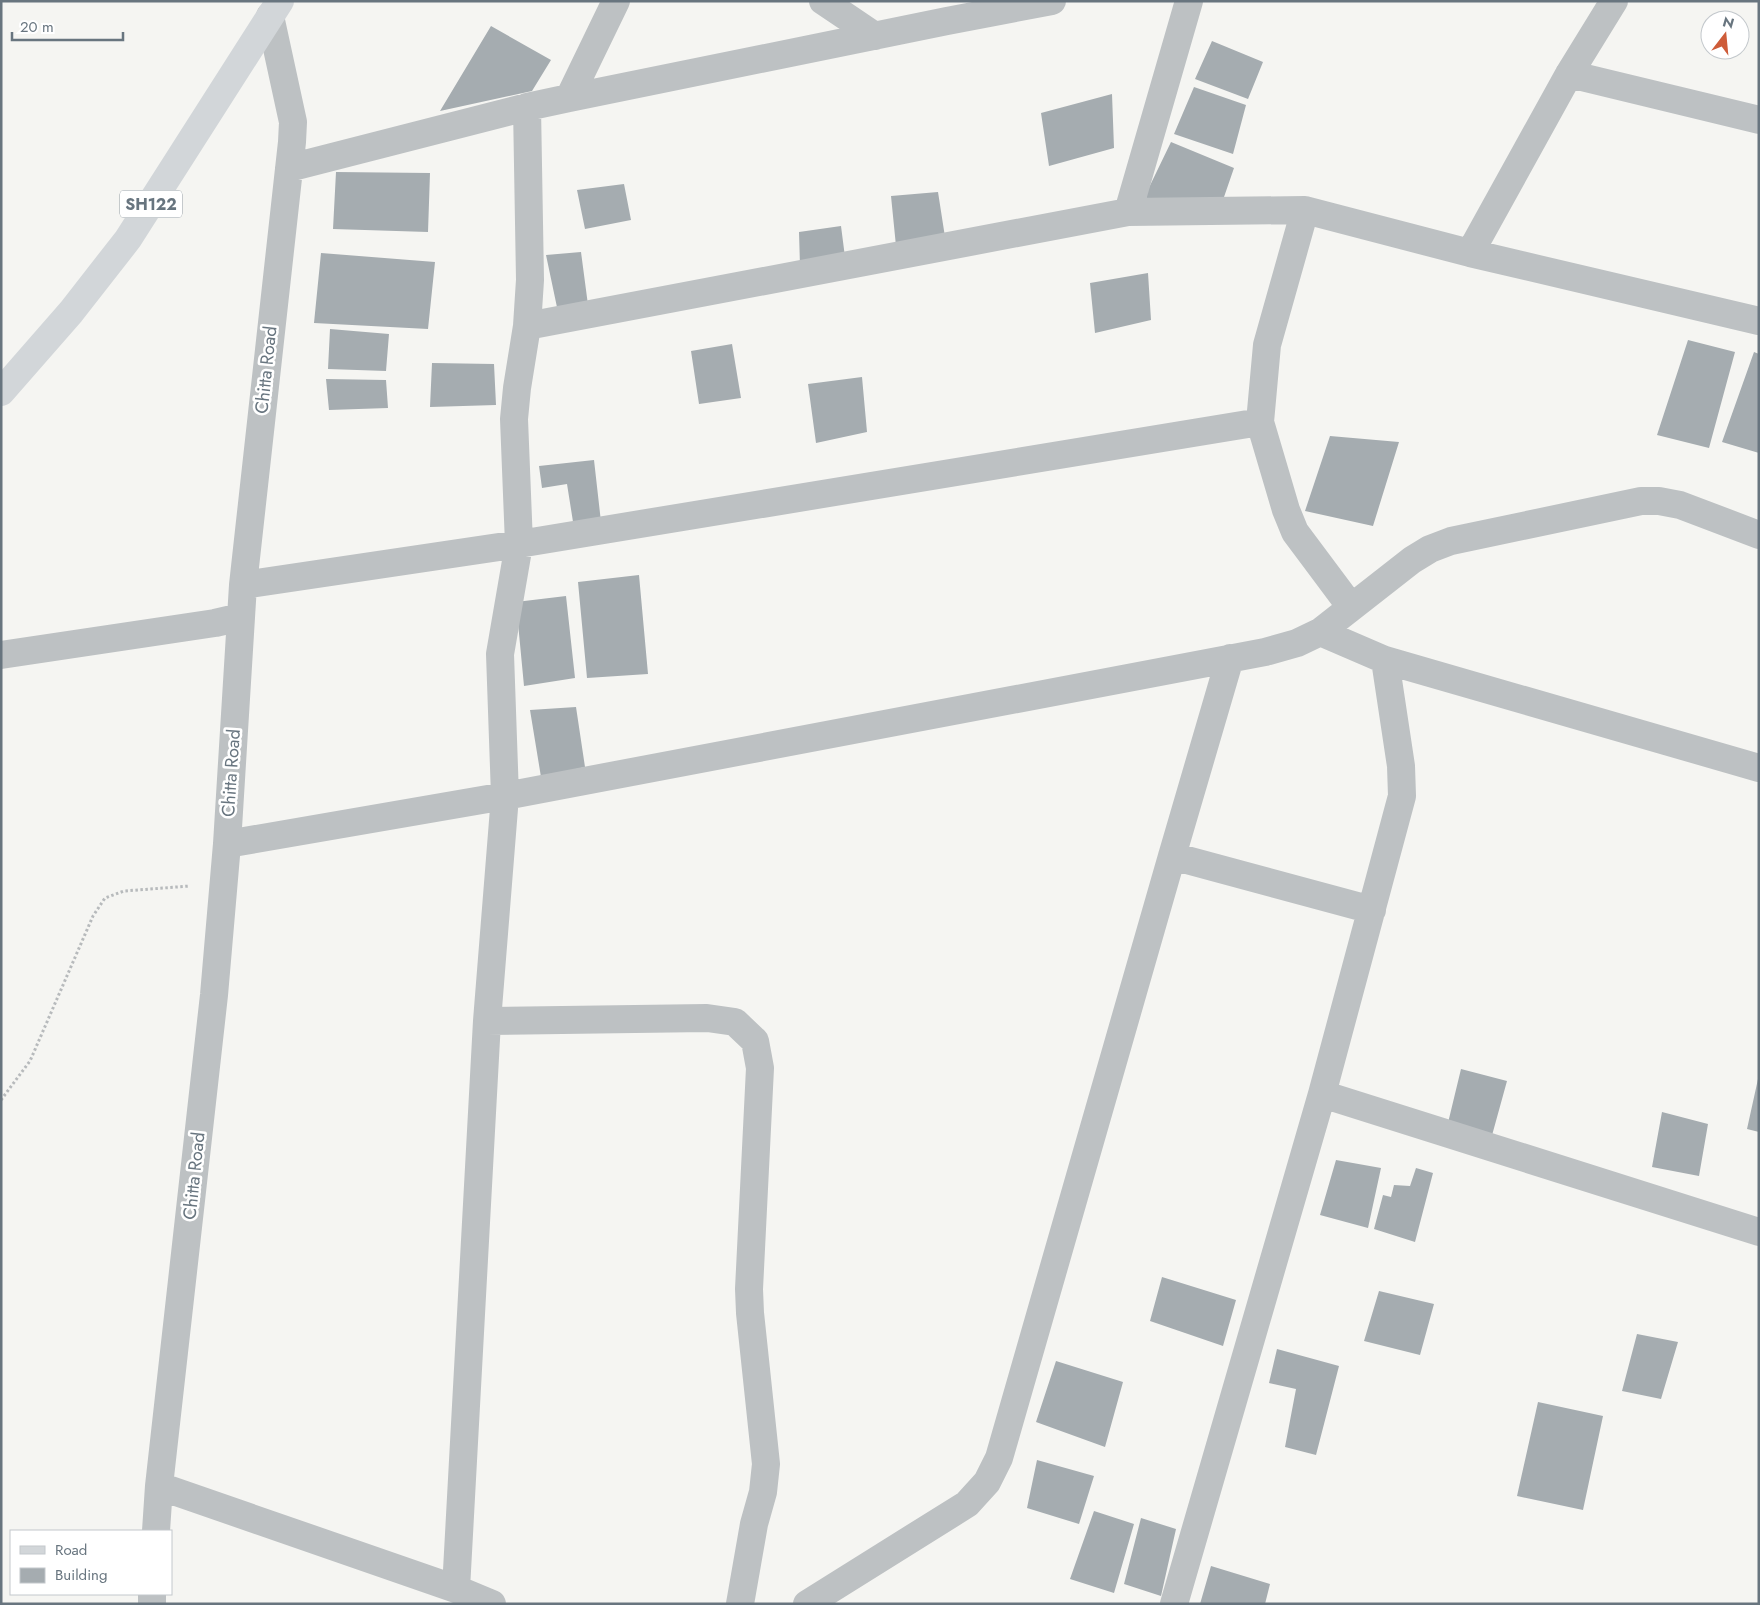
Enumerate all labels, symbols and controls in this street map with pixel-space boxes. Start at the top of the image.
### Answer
scale bar [12,10,124,42]
north arrow [1700,10,1750,60]
text: N [1720,11,1737,34]
text: 20 m [20,16,54,38]
road number: SH122 [120,190,182,218]
street label: Chitta Road [248,325,284,415]
street label: Chitta Road [215,728,247,818]
street label: Chitta Road [176,1131,212,1221]
legend [10,1530,172,1595]
text: Road [55,1539,87,1561]
text: Building [55,1564,107,1586]

